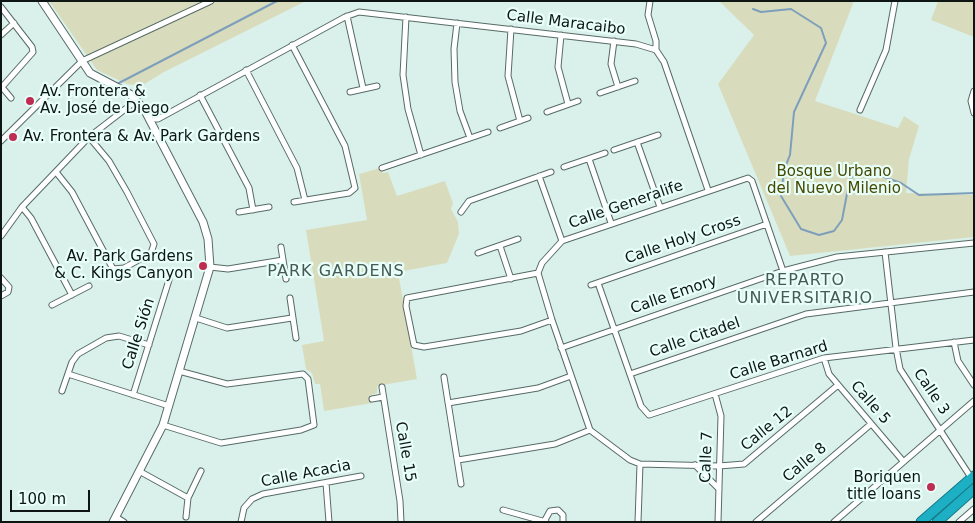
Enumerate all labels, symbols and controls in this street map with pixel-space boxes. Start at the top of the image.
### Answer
street label: Calle Maracaibo [505,7,627,39]
place label: Av. Frontera & Av. José de Diego [40,83,169,118]
marker: Av. Frontera & Av. José de Diego [24,95,36,107]
place label: Av. Frontera & Av. Park Gardens [23,128,260,146]
marker: Av. Frontera & Av. Park Gardens [7,131,19,143]
park label: Bosque Urbano del Nuevo Milenio [767,163,901,198]
street label: Calle Generalife [566,177,686,233]
street label: Calle Holy Cross [623,212,743,268]
place label: Av. Park Gardens & C. Kings Canyon [54,248,193,283]
marker: Av. Park Gardens & C. Kings Canyon [197,260,209,272]
district label: PARK GARDENS [266,262,406,282]
district label: REPARTO UNIVERSITARIO [735,271,875,309]
street label: Calle Emory [628,272,720,318]
street label: Calle Sión [119,296,159,372]
street label: Calle Citadel [647,314,743,362]
street label: Calle Barnard [728,338,830,384]
street label: Calle 3 [909,366,953,418]
street label: Calle 5 [846,378,894,428]
street label: Calle 12 [738,403,796,455]
street label: Calle 15 [391,420,419,484]
street label: Calle 7 [697,431,717,483]
street label: Calle 8 [779,440,831,486]
street label: Calle Acacia [260,456,352,492]
place label: Boriquen title loans [847,469,921,504]
scale bar [12,480,92,512]
marker: Boriquen title loans [925,481,937,493]
text: 100 m [18,490,66,508]

